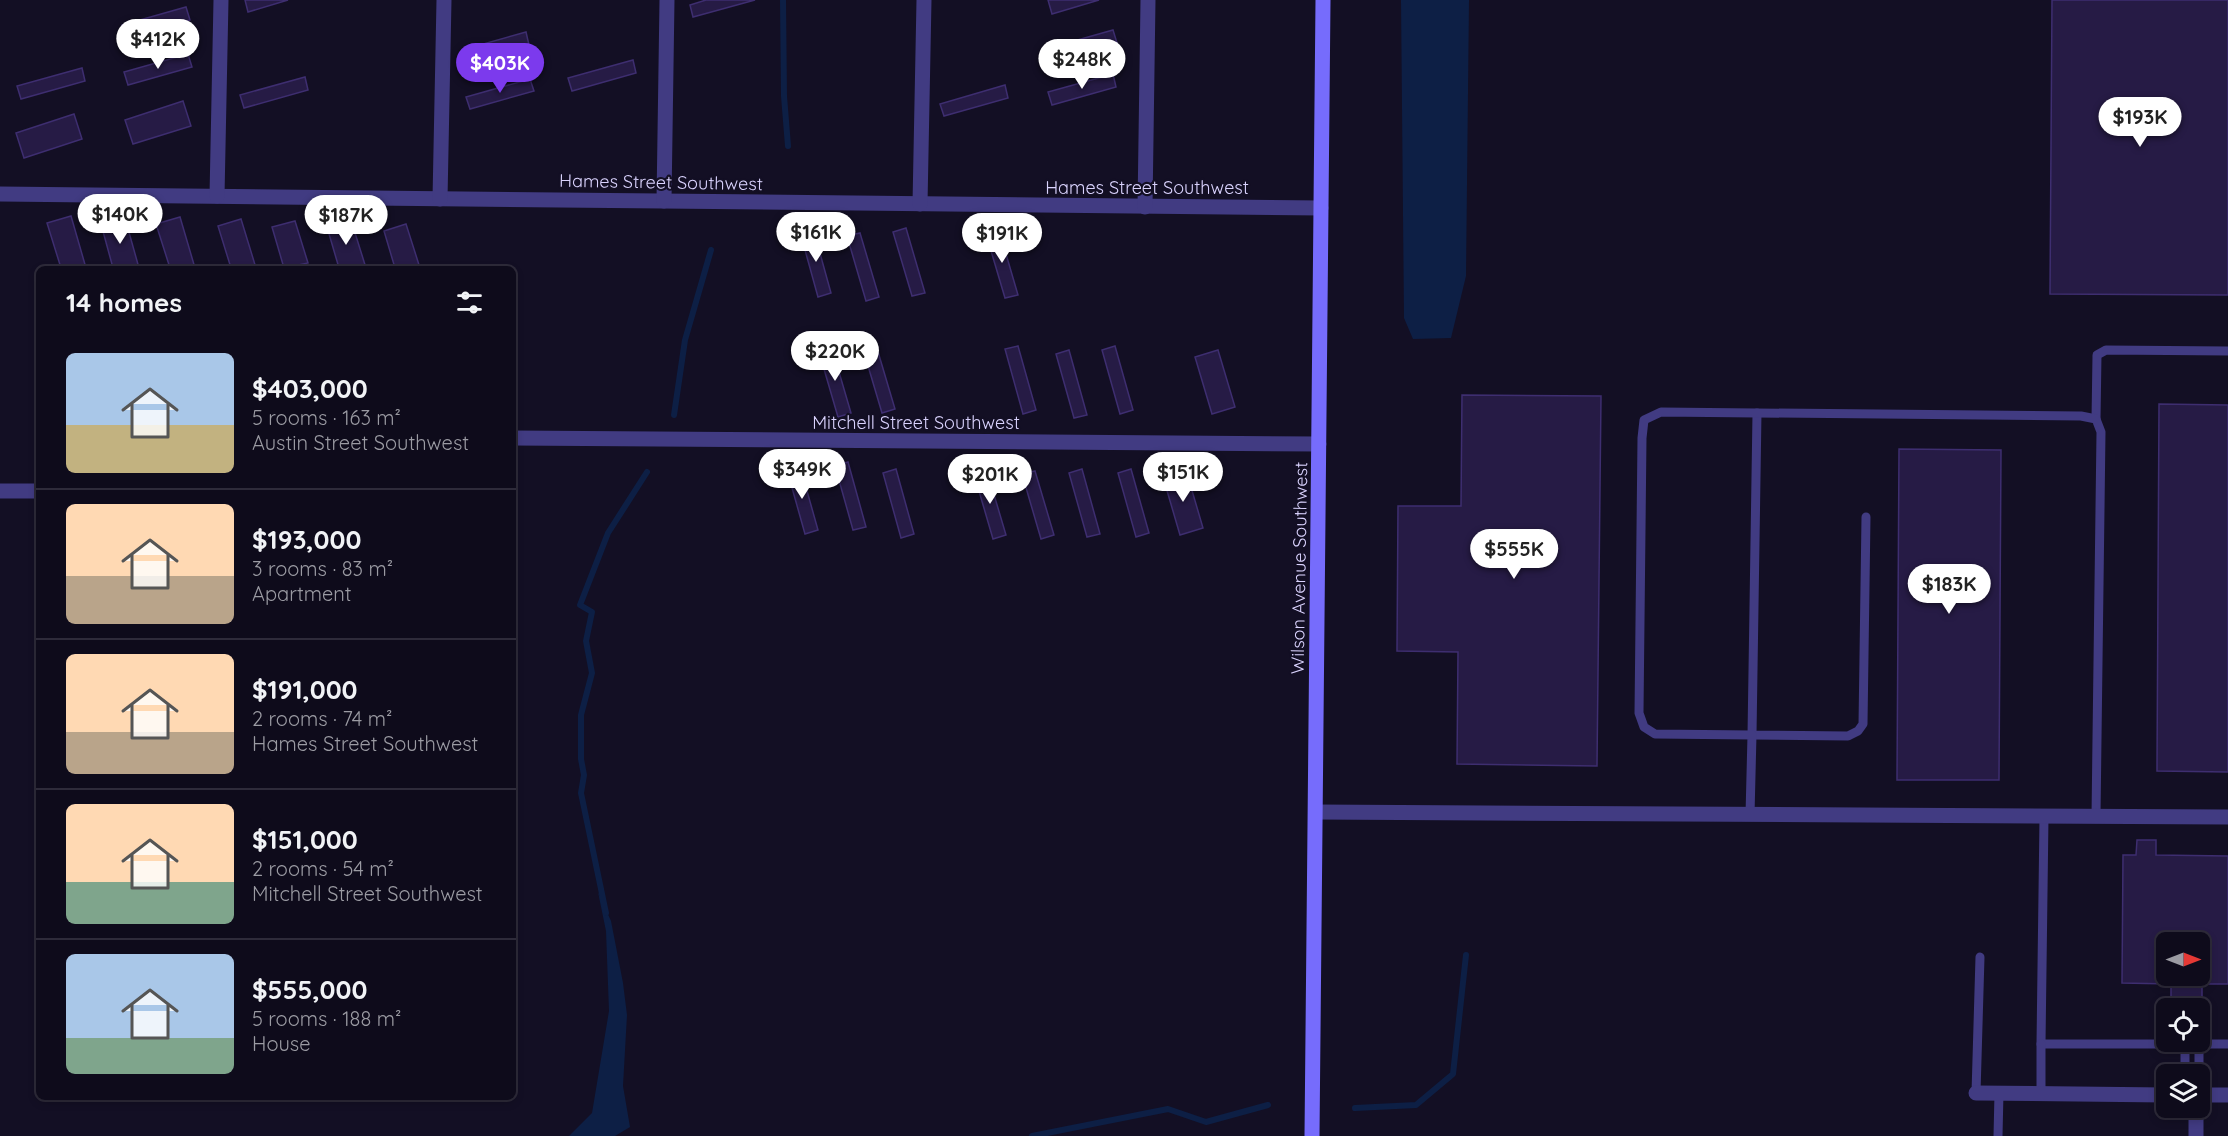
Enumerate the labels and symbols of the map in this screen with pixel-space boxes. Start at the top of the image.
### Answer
pin: $412K [116,19,200,70]
pin: $248K [1040,39,1124,90]
pin: $403K [458,43,542,94]
pin: $193K [2098,97,2182,148]
street label: Hames Street Southwest [559,169,763,195]
street label: Hames Street Southwest [1045,176,1249,199]
pin: $140K [78,194,162,245]
pin: $187K [304,195,388,246]
pin: $161K [774,212,858,263]
pin: $191K [960,213,1044,264]
pin: $220K [793,331,877,382]
street label: Mitchell Street Southwest [812,411,1020,434]
pin: $349K [760,449,844,500]
pin: $151K [1141,452,1225,503]
pin: $201K [948,454,1032,505]
street label: Wilson Avenue Southwest [1286,462,1312,674]
pin: $555K [1472,529,1556,580]
pin: $183K [1907,564,1991,615]
north arrow [2156,932,2210,986]

